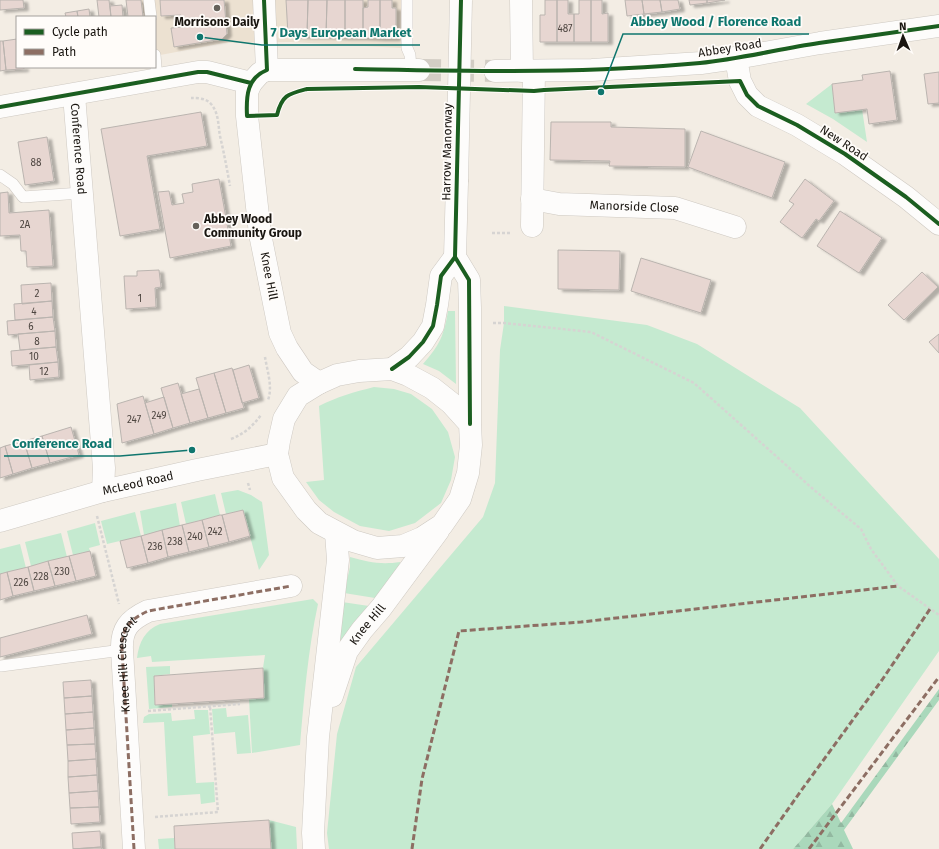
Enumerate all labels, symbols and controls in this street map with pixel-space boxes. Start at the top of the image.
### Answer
marker: Morrisons Daily [212,3,222,13]
callout: Abbey Wood / Florence Road [623,9,809,34]
text: Abbey Wood / Florence Road [630,14,801,29]
place label: Morrisons Daily [174,15,260,29]
legend [16,16,156,68]
north arrow [883,16,923,56]
callout: 7 Days European Market [262,20,420,45]
text: N [899,20,907,33]
house number: 487 [557,23,573,35]
text: Cycle path [52,25,108,39]
text: 7 Days European Market [270,25,413,40]
street label: Abbey Road [697,36,763,60]
text: Path [52,45,76,59]
street label: Conference Road [68,103,89,195]
street label: Harrow Manorway [439,103,455,201]
street label: New Road [817,122,871,164]
house number: 88 [30,157,42,169]
street label: Manorside Close [590,198,681,216]
place label: Abbey Wood Community Group [203,212,302,240]
house number: 2A [20,219,31,231]
marker: Abbey Wood Community Group [191,221,201,231]
street label: Knee Hill [257,251,281,302]
house number: 2 [35,288,40,300]
house number: 1 [138,293,142,305]
house number: 4 [31,306,37,318]
house number: 6 [28,321,34,333]
house number: 8 [34,336,40,348]
house number: 10 [29,351,39,363]
house number: 12 [39,366,49,378]
house number: 249 [151,410,167,422]
house number: 247 [127,414,142,426]
callout: Conference Road [4,431,120,456]
text: Conference Road [12,436,112,451]
street label: McLeod Road [101,468,175,498]
house number: 242 [208,526,222,538]
house number: 240 [187,531,203,543]
house number: 238 [167,536,183,548]
house number: 236 [147,541,163,553]
house number: 230 [54,566,70,578]
house number: 228 [33,571,49,583]
house number: 226 [13,577,29,589]
street label: Knee Hill [347,601,389,648]
street label: Knee Hill Crescent [115,613,140,713]

